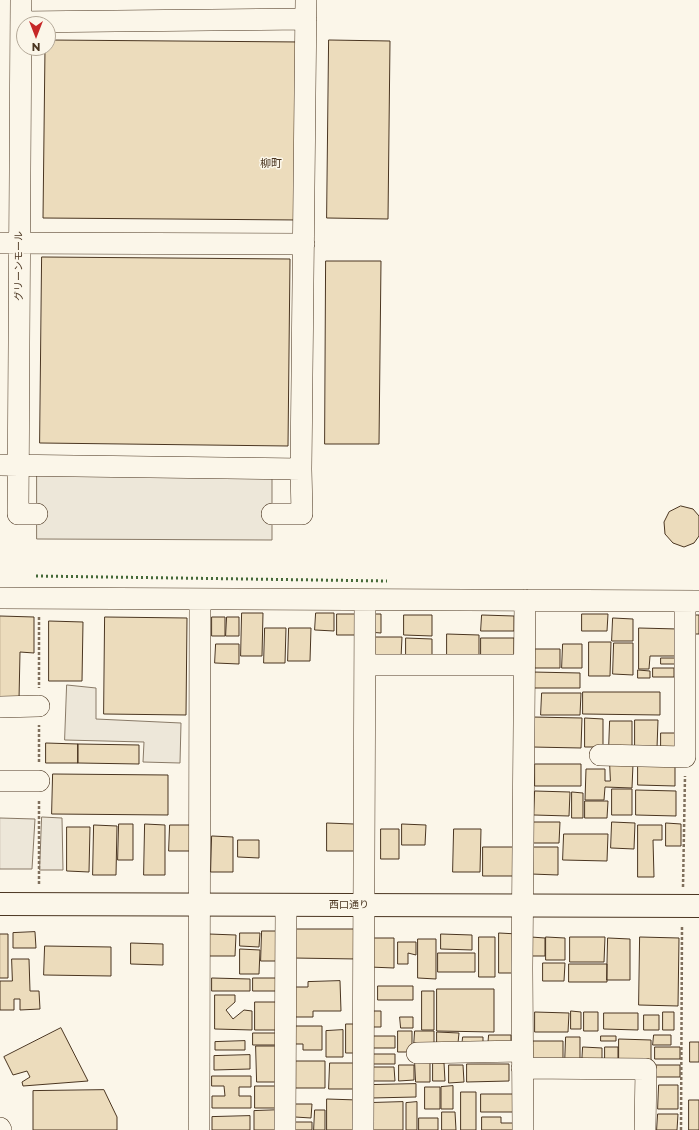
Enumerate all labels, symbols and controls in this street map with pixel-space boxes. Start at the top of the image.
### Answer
north arrow [16,16,56,56]
text: N [32,40,40,54]
district label: 柳町 [260,157,282,171]
street label: グリーンモール [13,231,25,301]
street label: 西口通り [329,899,369,911]

